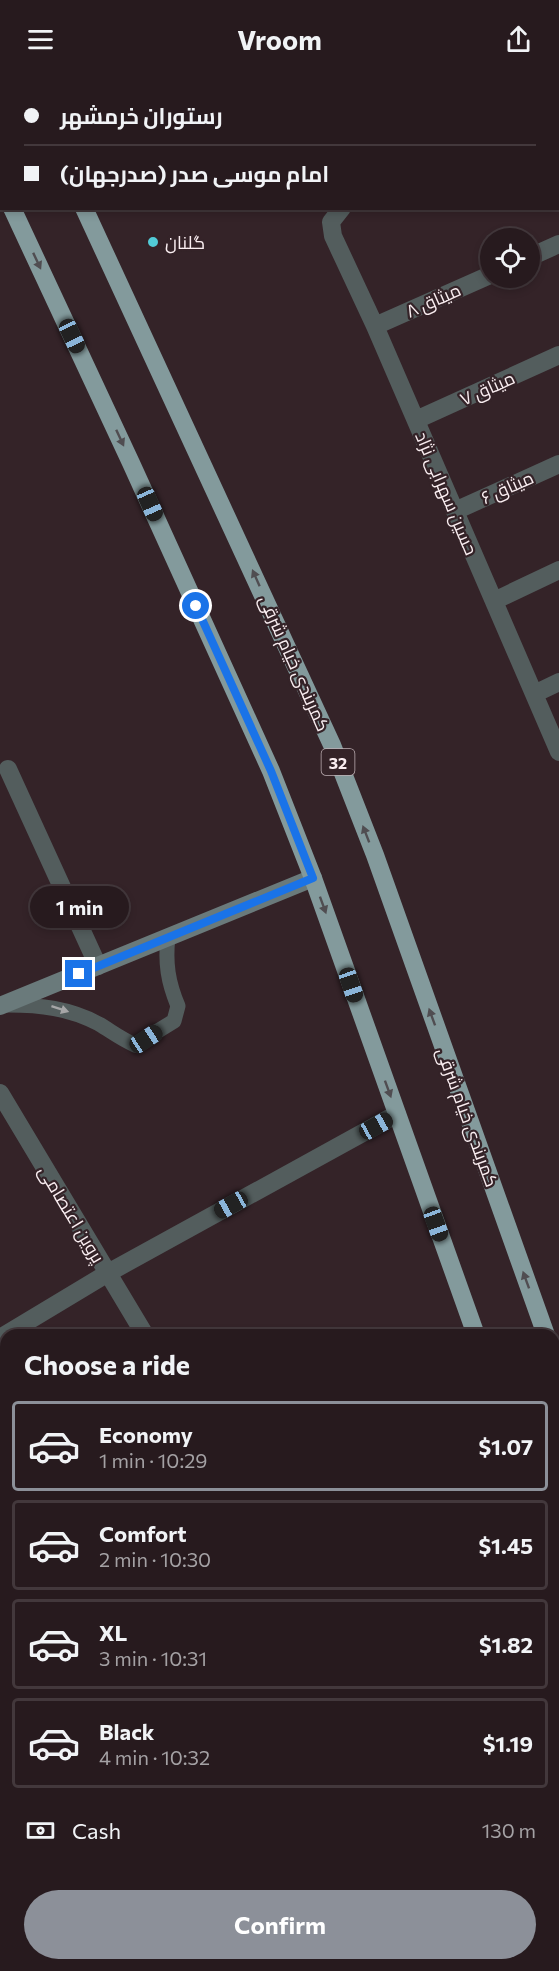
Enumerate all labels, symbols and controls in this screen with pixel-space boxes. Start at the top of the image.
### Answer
icon: menu [24,23,57,56]
text: Vroom [237,23,322,56]
icon: share [502,23,535,56]
text: رستوران خرمشهر [60,102,223,129]
text: (صدرجهان) امام موسی صدر [60,160,329,187]
map controls [480,228,540,288]
button: locate [480,228,540,288]
place label: گلنان [165,231,205,254]
marker: گلنان [146,235,160,249]
one-way arrow [32,253,41,270]
street label: میثاق ۸ [402,278,465,324]
car [56,316,88,356]
street label: میثاق ۷ [456,366,519,412]
street label: حسین سهرابی نژاد [410,428,483,558]
one-way arrow [115,429,124,446]
street label: میثاق ۶ [477,466,537,510]
car [134,484,166,524]
one-way arrow [251,569,260,586]
route start [182,592,209,619]
street label: کمربندی خیام شرقی [253,592,335,735]
road number: 32 [322,749,354,775]
one-way arrow [361,824,371,842]
callout: 1 min [29,887,128,929]
text: 1 min [56,895,103,919]
one-way arrow [318,896,328,914]
route end [65,960,92,987]
car [337,965,365,1005]
one-way arrow [51,1005,69,1014]
one-way arrow [427,1008,437,1026]
car [126,1022,166,1056]
street label: کمربندی خیام شرقی [431,1044,503,1190]
one-way arrow [384,1080,394,1098]
car [356,1109,396,1143]
street label: پروین اعتصامی [33,1161,110,1268]
car [211,1188,251,1222]
car [421,1204,451,1244]
one-way arrow [521,1271,530,1289]
text: Choose a ride [24,1348,190,1381]
icon: car [27,1419,81,1473]
text: Economy [99,1421,193,1448]
text: $1.07 [478,1433,533,1460]
text: 1 min · 10:29 [99,1448,207,1472]
icon: car [27,1518,81,1572]
text: Comfort [99,1520,187,1547]
text: $1.45 [478,1532,533,1559]
text: 2 min · 10:30 [99,1547,211,1571]
icon: car [27,1617,81,1671]
text: XL [99,1619,127,1646]
text: $1.82 [479,1631,533,1658]
text: 3 min · 10:31 [99,1646,207,1670]
icon: car [27,1716,81,1770]
text: Black [99,1718,154,1745]
text: $1.19 [483,1730,533,1757]
text: 4 min · 10:32 [99,1745,210,1769]
icon: cash [24,1814,57,1847]
text: Cash [72,1817,121,1844]
text: 130 m [482,1818,536,1842]
button: Confirm [24,1890,536,1959]

